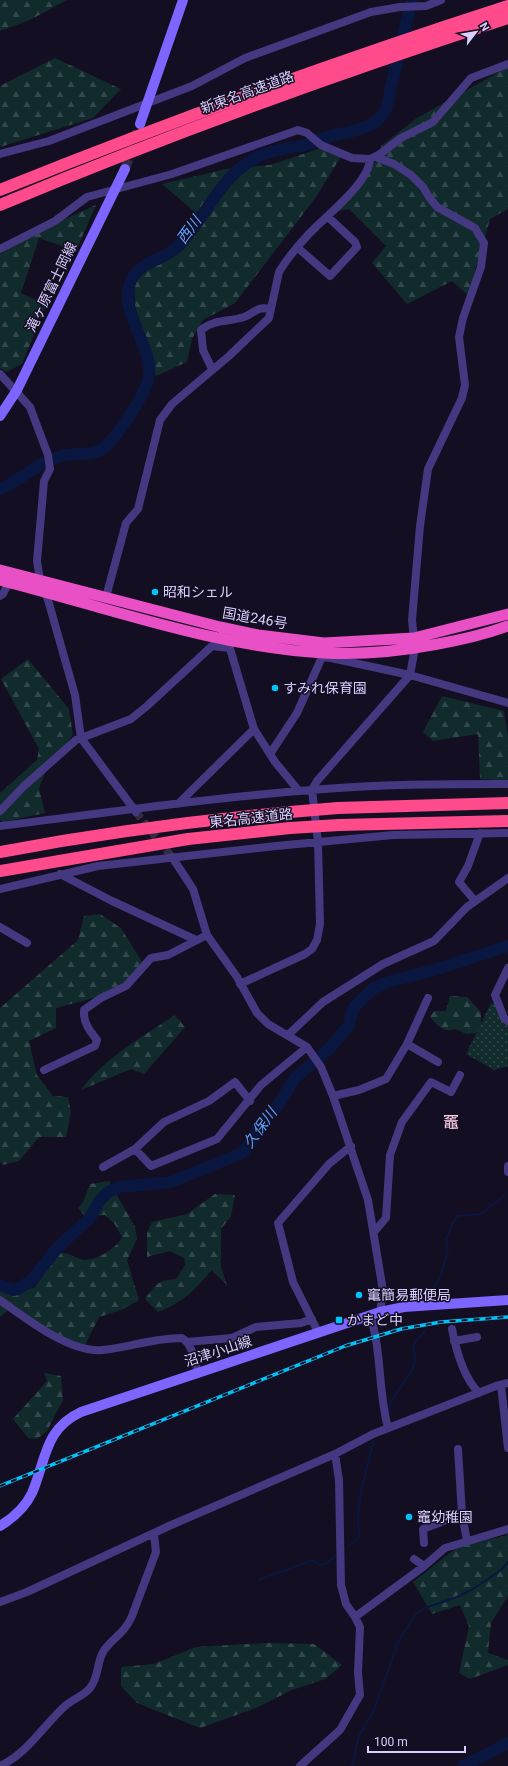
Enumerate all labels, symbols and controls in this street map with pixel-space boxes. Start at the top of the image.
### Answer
north arrow [456,12,496,52]
text: N [477,20,492,34]
street label: 新東名高速道路 [198,68,296,116]
water label: 西川 [173,211,206,247]
street label: 滝ヶ原富士岡線 [22,239,80,335]
place label: 昭和シェル [163,584,233,600]
marker: 昭和シェル [150,587,160,597]
street label: 国道246号 [221,604,289,632]
place label: すみれ保育園 [283,680,367,696]
marker: すみれ保育園 [270,683,280,693]
street label: 東名高速道路 [208,806,294,830]
water label: 久保川 [239,1103,282,1151]
district label: 竈 [443,1113,459,1132]
place label: 竃簡易郵便局 [367,1287,451,1303]
marker: 竃簡易郵便局 [354,1290,364,1300]
place label: かまど中 [347,1312,403,1328]
marker: かまど中 [334,1315,344,1325]
street label: 沼津小山線 [182,1333,254,1369]
place label: 竈幼稚園 [417,1509,473,1525]
marker: 竈幼稚園 [404,1512,414,1522]
scale bar [368,1728,465,1754]
text: 100 m [374,1735,408,1749]

